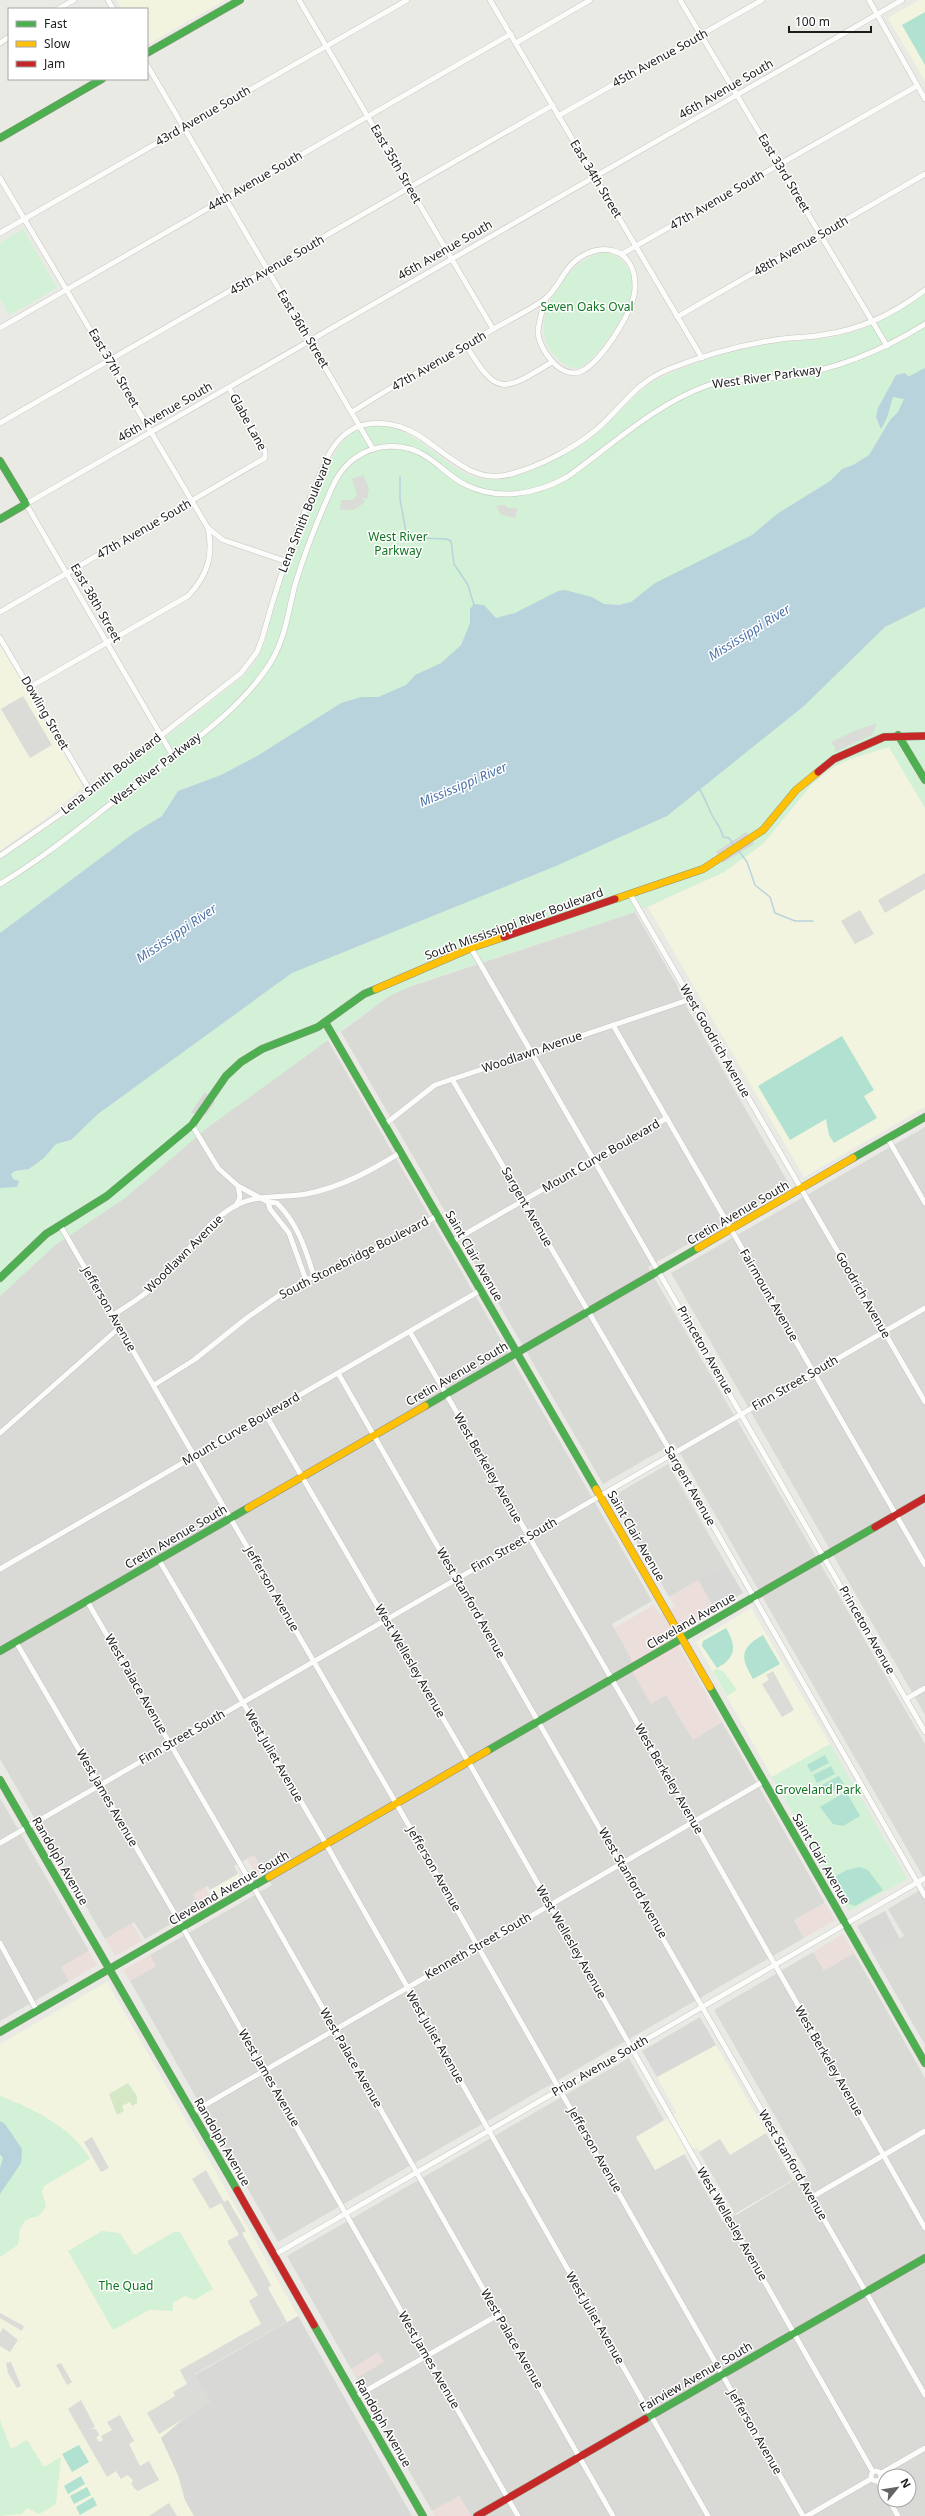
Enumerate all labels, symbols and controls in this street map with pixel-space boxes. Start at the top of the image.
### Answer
legend [8,8,148,80]
scale bar [789,8,871,34]
text: 100 m [795,13,830,30]
text: Fast [44,15,68,32]
street label: 45th Avenue South [609,24,711,91]
text: Slow [44,35,71,52]
street label: 46th Avenue South [675,54,776,123]
text: Jam [43,55,65,72]
street label: 43rd Avenue South [152,81,253,150]
street label: East 35th Street [367,121,426,207]
street label: East 33rd Street [754,130,815,216]
street label: East 34th Street [566,136,627,222]
street label: 44th Avenue South [204,146,305,215]
street label: 47th Avenue South [666,165,767,234]
street label: 48th Avenue South [750,211,851,280]
street label: 46th Avenue South [394,215,495,284]
street label: 45th Avenue South [226,230,327,299]
street label: East 36th Street [273,286,334,372]
park label: Seven Oaks Oval [540,298,634,315]
street label: East 37th Street [85,325,144,411]
street label: 47th Avenue South [388,326,489,395]
street label: West River Parkway [711,360,823,393]
street label: 46th Avenue South [114,377,215,446]
street label: Glabe Lane [226,390,271,454]
street label: Lena Smith Boulevard [274,455,335,575]
street label: 47th Avenue South [93,494,194,563]
park label: West River Parkway [368,528,428,559]
street label: East 38th Street [67,560,126,646]
water label: Mississippi River [704,599,794,664]
street label: Dowling Street [17,673,74,753]
street label: West River Parkway [107,727,205,809]
street label: Lena Smith Boulevard [57,729,164,818]
water label: Mississippi River [416,757,510,811]
street label: South Mississippi River Boulevard [422,883,605,964]
water label: Mississippi River [132,899,221,967]
street label: West Goodrich Avenue [676,981,755,1101]
street label: Woodlawn Avenue [480,1026,584,1077]
street label: Mount Curve Boulevard [539,1115,663,1196]
street label: Sargent Avenue [498,1164,557,1250]
street label: Cretin Avenue South [684,1176,792,1249]
street label: Saint Clair Avenue [442,1207,507,1304]
street label: Woodlawn Avenue [141,1210,227,1297]
street label: South Stonebridge Boulevard [276,1212,431,1303]
street label: Fairmount Avenue [736,1246,803,1344]
street label: Goodrich Avenue [832,1248,895,1341]
street label: Jefferson Avenue [78,1262,141,1355]
street label: Princeton Avenue [673,1302,738,1397]
street label: Cretin Avenue South [403,1337,511,1410]
street label: Finn Street South [749,1351,841,1414]
street label: Mount Curve Boulevard [179,1388,303,1469]
street label: West Berkeley Avenue [450,1410,527,1526]
street label: Sargent Avenue [661,1443,720,1529]
street label: Saint Clair Avenue [604,1487,669,1584]
street label: Cretin Avenue South [122,1500,230,1573]
street label: Finn Street South [468,1513,560,1576]
street label: Jefferson Avenue [241,1542,304,1635]
street label: West Stanford Avenue [433,1545,510,1661]
street label: Princeton Avenue [835,1582,900,1677]
street label: Cleveland Avenue [643,1588,738,1653]
street label: West Wellesley Avenue [371,1601,450,1721]
street label: West Palace Avenue [101,1631,172,1737]
street label: Finn Street South [136,1705,228,1768]
street label: West Juliet Avenue [241,1706,308,1805]
street label: West Berkeley Avenue [631,1721,708,1837]
street label: West James Avenue [73,1746,142,1850]
park label: Groveland Park [775,1781,862,1798]
street label: Saint Clair Avenue [789,1810,854,1907]
street label: Randolph Avenue [28,1813,93,1908]
street label: Jefferson Avenue [403,1822,466,1915]
street label: West Stanford Avenue [595,1825,672,1941]
street label: Cleveland Avenue South [166,1846,292,1929]
street label: West Wellesley Avenue [532,1882,611,2002]
street label: Kenneth Street South [421,1908,534,1983]
street label: West Juliet Avenue [402,1987,469,2086]
street label: West Berkeley Avenue [791,2003,868,2119]
street label: West Palace Avenue [316,2005,387,2111]
street label: West James Avenue [235,2026,304,2130]
street label: Prior Avenue South [548,2031,651,2100]
street label: Randolph Avenue [190,2094,255,2189]
street label: Jefferson Avenue [564,2103,627,2196]
street label: West Stanford Avenue [755,2107,832,2223]
street label: West Wellesley Avenue [693,2164,772,2284]
street label: West Juliet Avenue [562,2268,629,2367]
park label: The Quad [99,2277,153,2294]
street label: West Palace Avenue [477,2286,548,2392]
street label: West James Avenue [395,2308,464,2412]
street label: Fairview Avenue South [636,2337,755,2416]
street label: Randolph Avenue [351,2375,416,2470]
street label: Jefferson Avenue [724,2385,787,2478]
north arrow [877,2468,917,2508]
text: N [897,2475,915,2490]

